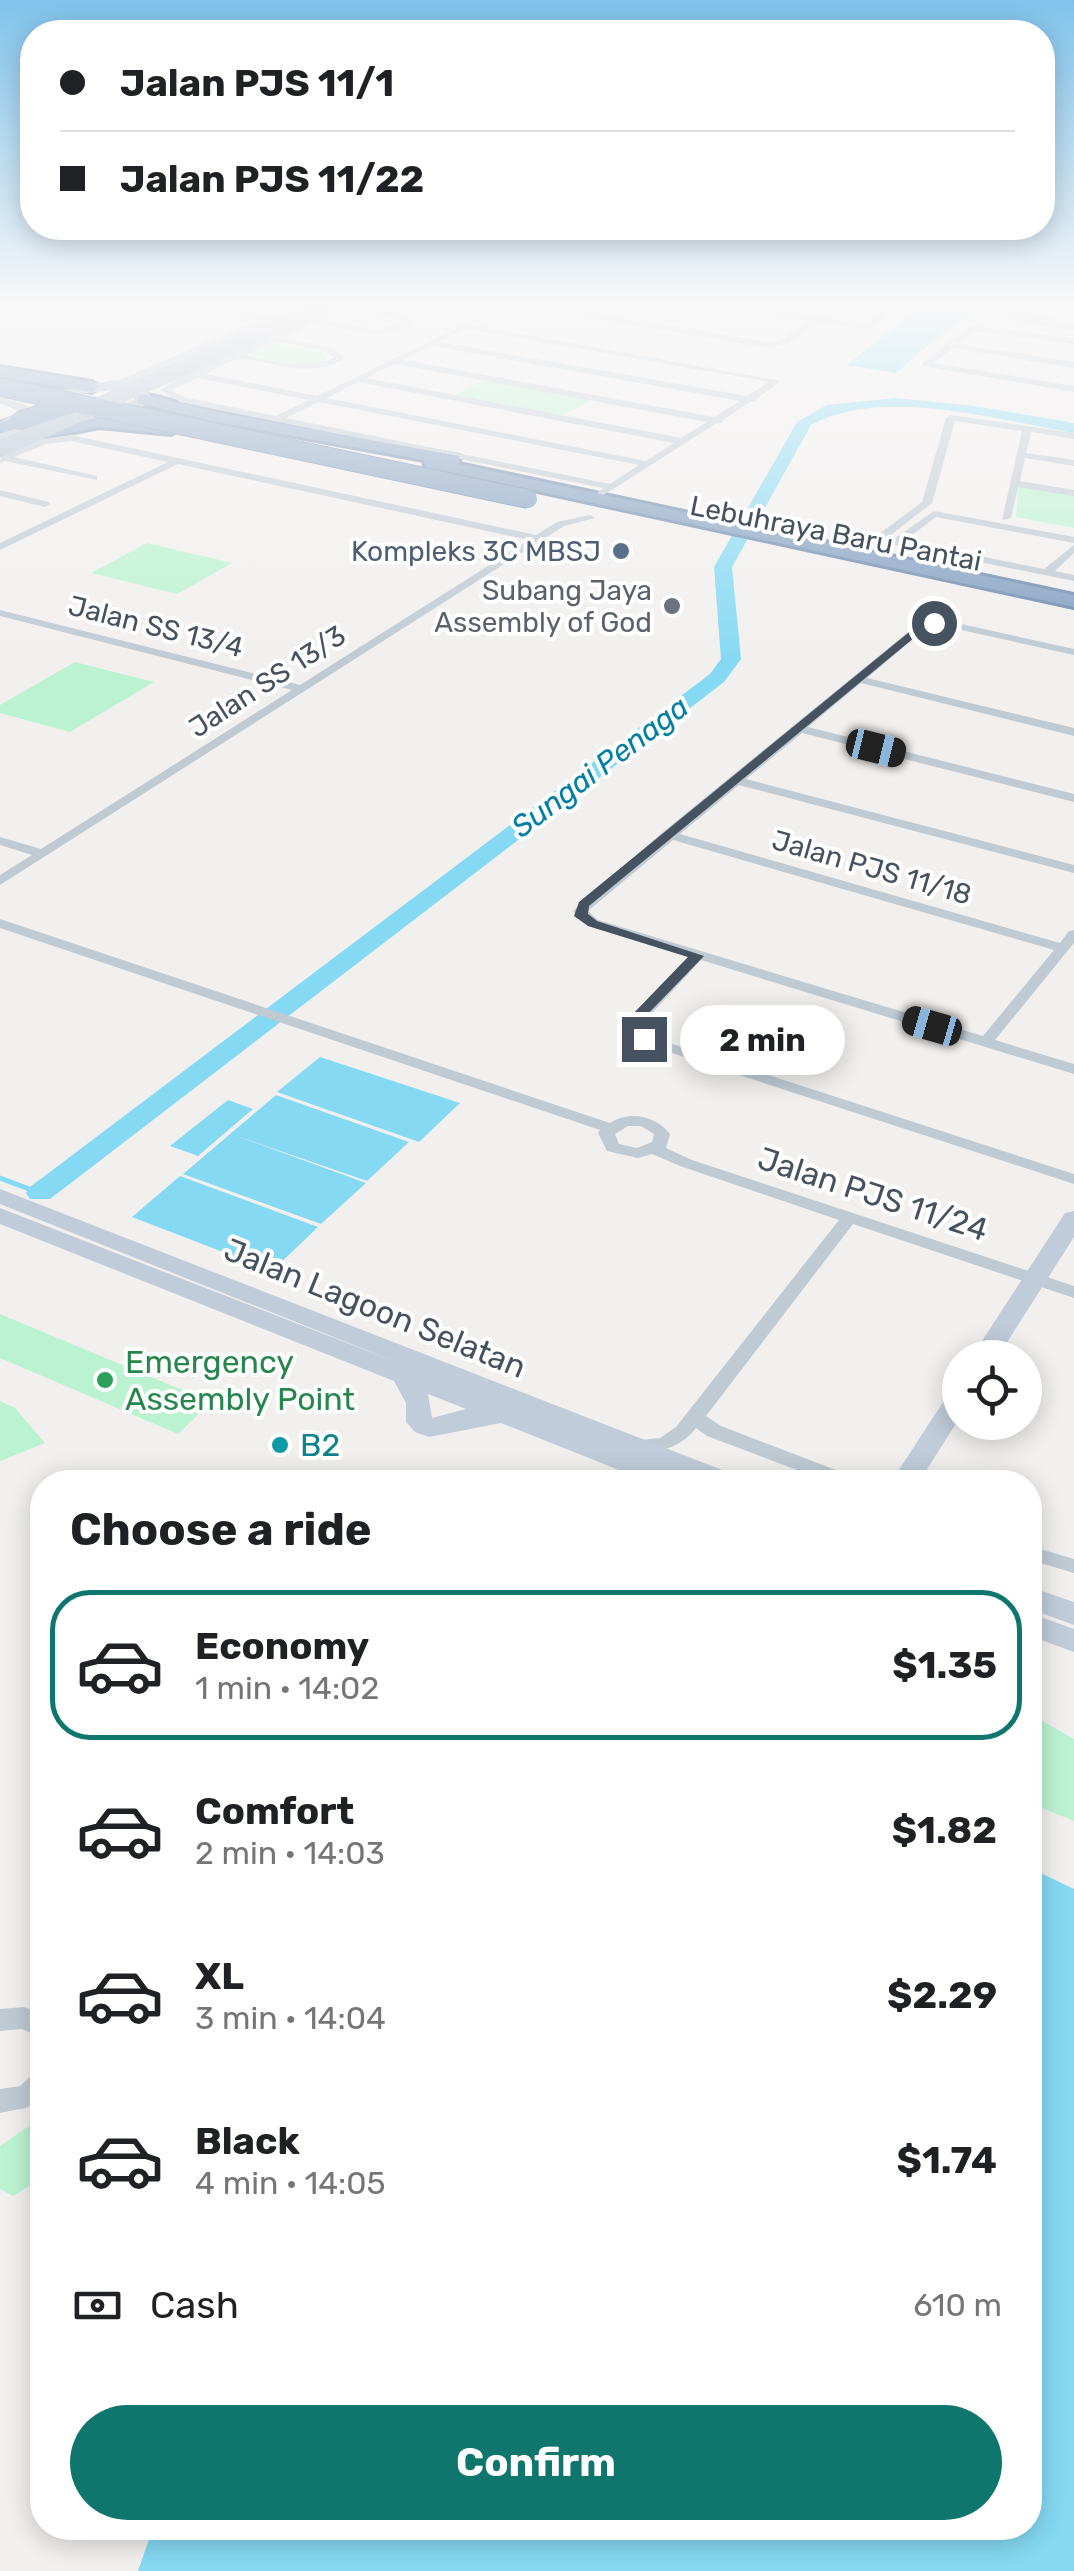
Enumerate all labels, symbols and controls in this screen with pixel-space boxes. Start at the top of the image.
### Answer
text: Jalan PJS 11/1 [120,60,394,106]
text: Jalan PJS 11/22 [120,156,424,202]
street label: Lebuhraya Baru Pantai [687,489,984,578]
place label: Kompleks 3C MBSJ [351,535,601,568]
marker: Kompleks 3C MBSJ [610,540,632,562]
place label: Subang Jaya Assembly of God [434,574,652,639]
street label: Jalan SS 13/4 [65,589,247,664]
marker: Subang Jaya Assembly of God [661,595,683,617]
route start [912,601,957,646]
street label: Jalan SS 13/3 [183,619,352,744]
water label: Sungai Penaga [504,689,696,845]
car [843,726,909,770]
street label: Jalan PJS 11/18 [768,823,975,912]
car [899,1003,965,1049]
callout: 2 min [679,1004,844,1074]
route end [622,1017,667,1062]
text: 2 min [719,1021,806,1059]
street label: Jalan PJS 11/24 [753,1139,993,1249]
street label: Jalan Lagoon Selatan [219,1230,531,1386]
map controls [942,1340,1042,1440]
button: locate [942,1340,1042,1440]
place label: Emergency Assembly Point [125,1343,355,1418]
marker: Emergency Assembly Point [94,1369,116,1391]
place label: B2 [300,1426,340,1464]
marker: B2 [269,1434,291,1456]
text: Choose a ride [70,1503,372,1556]
icon: car [75,1620,165,1710]
text: Economy [195,1623,369,1669]
text: $1.35 [892,1642,997,1688]
text: 1 min · 14:02 [195,1669,379,1707]
icon: car [75,1785,165,1875]
text: Comfort [195,1788,354,1834]
text: $1.82 [892,1807,997,1853]
text: 2 min · 14:03 [195,1834,385,1872]
icon: car [75,1950,165,2040]
text: XL [195,1953,244,1999]
text: $2.29 [887,1972,997,2018]
text: 3 min · 14:04 [195,1999,386,2037]
icon: car [75,2115,165,2205]
text: Black [195,2118,300,2164]
text: $1.74 [897,2137,997,2183]
text: 4 min · 14:05 [195,2164,386,2202]
icon: cash [70,2278,125,2333]
text: Cash [150,2282,239,2328]
text: 610 m [913,2286,1002,2324]
button: Confirm [70,2405,1002,2520]

